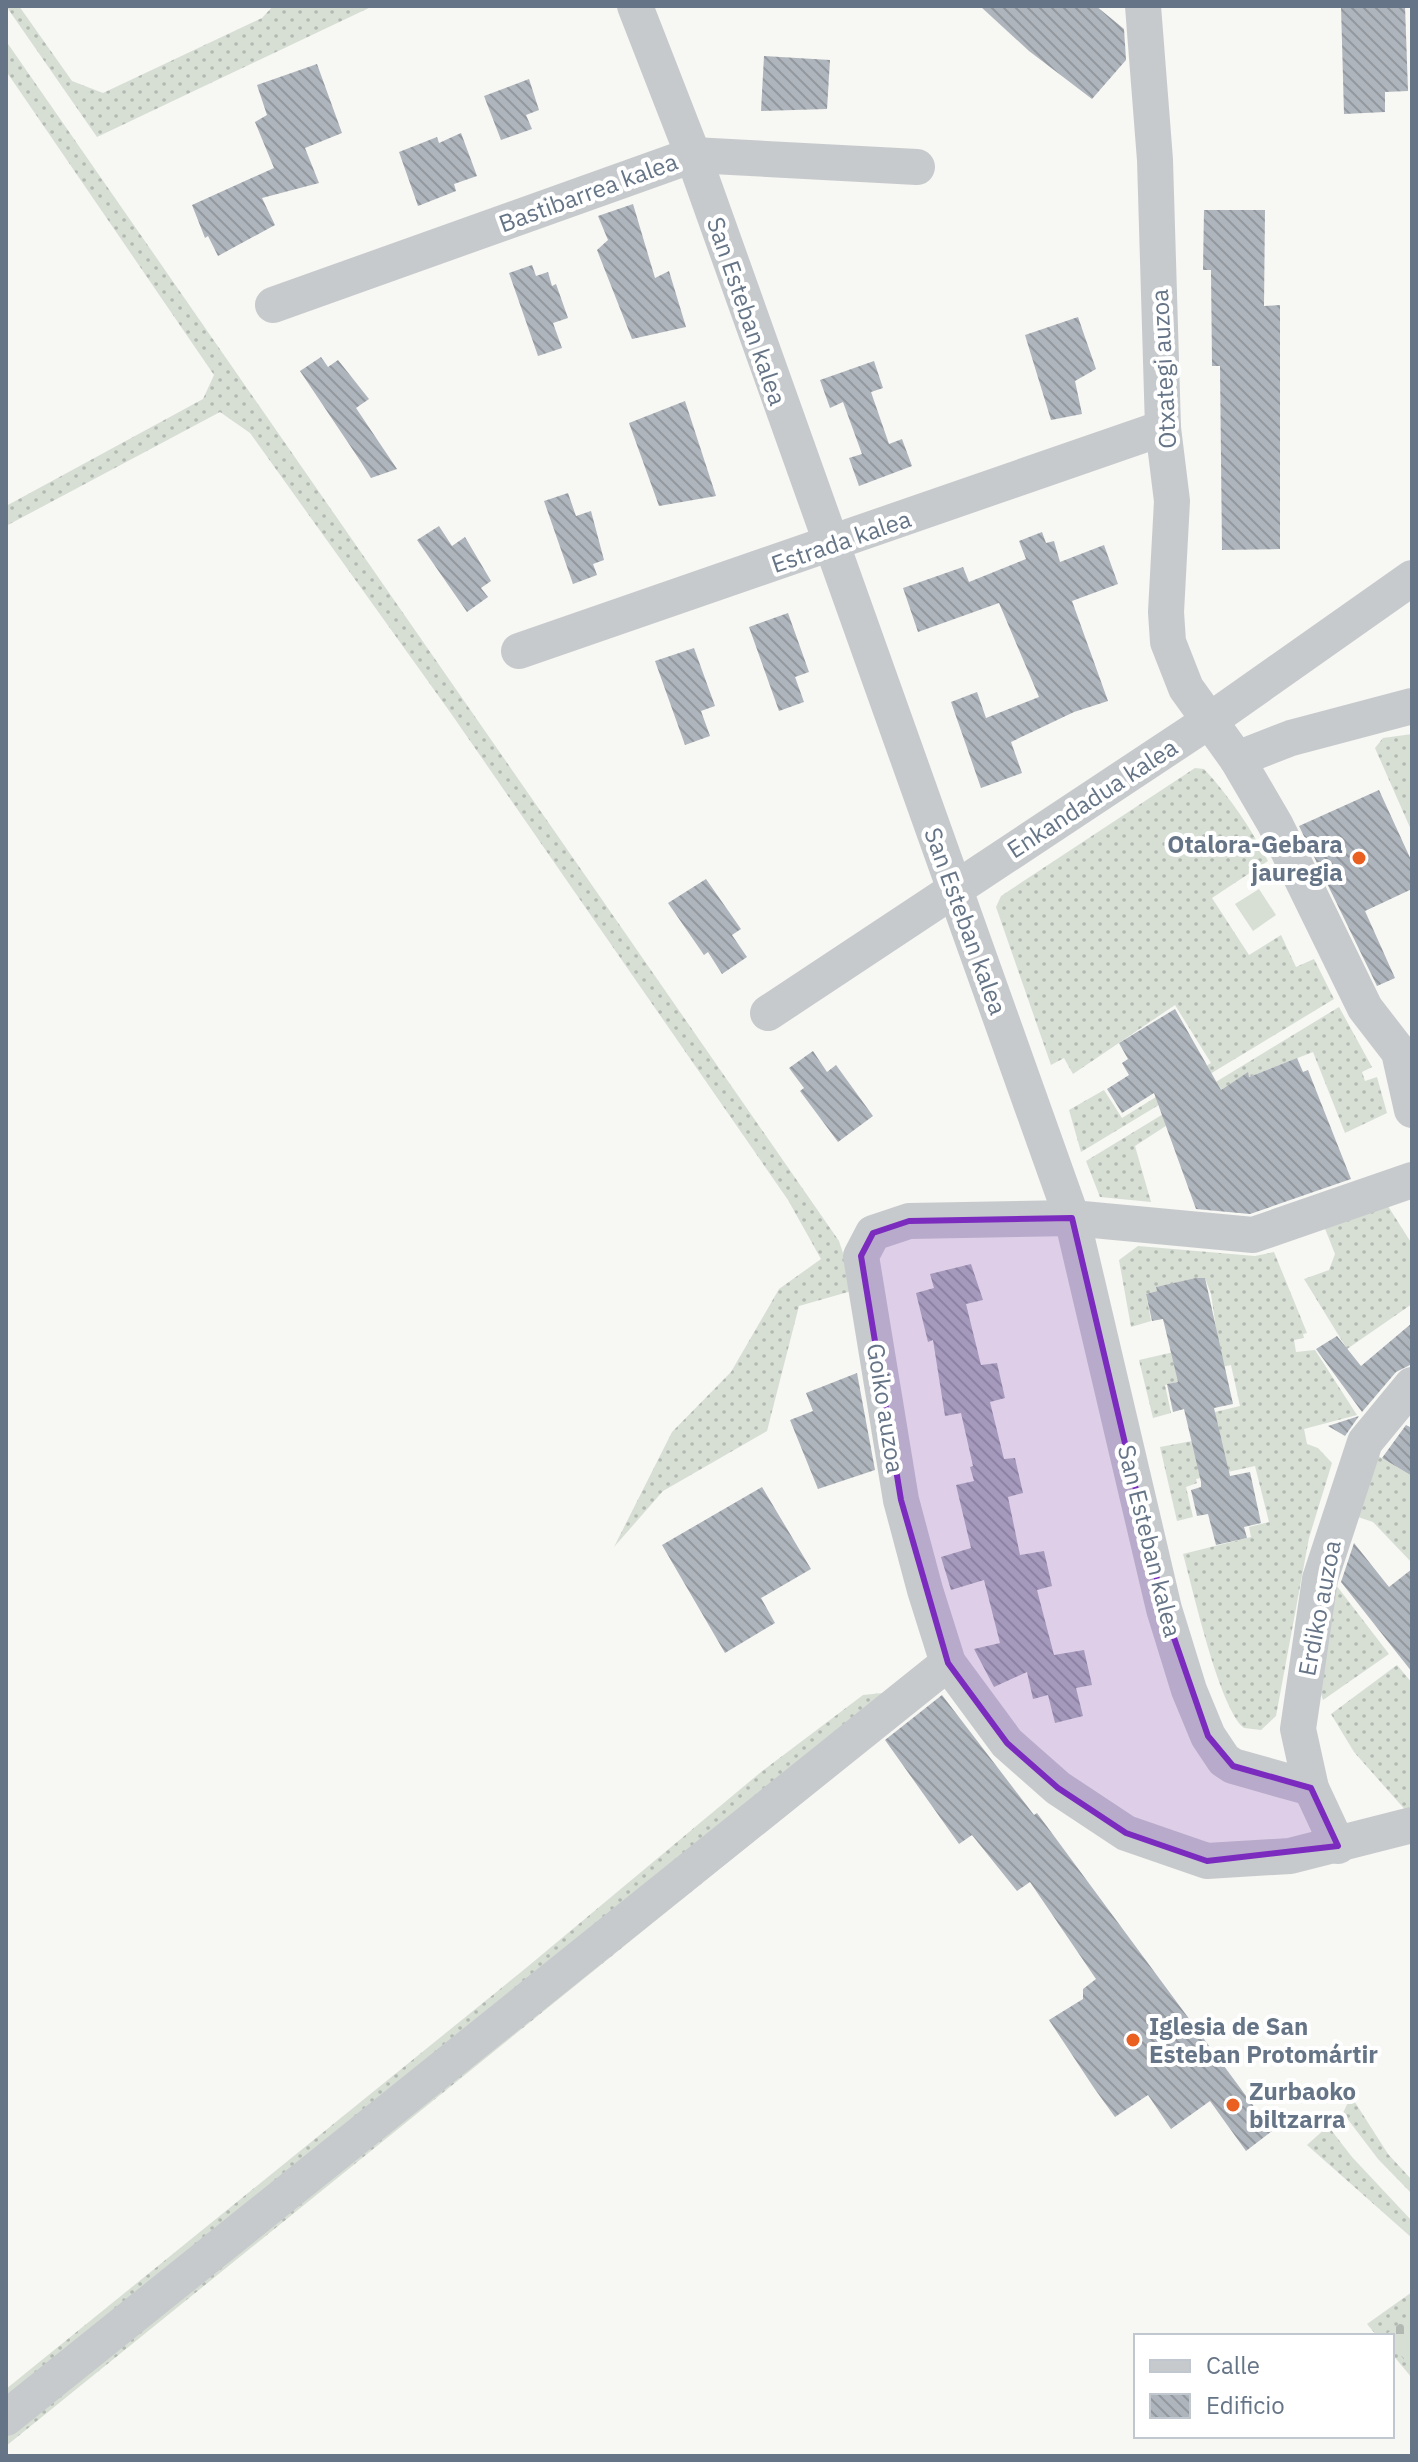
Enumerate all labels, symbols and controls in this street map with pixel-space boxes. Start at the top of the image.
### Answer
street label: Bastibarrea kalea [494,145,682,239]
street label: San Esteban kalea [700,213,794,410]
street label: Otxategi auzoa [1143,288,1183,450]
street label: Estrada kalea [767,502,915,580]
street label: Enkandadua kalea [1001,731,1184,865]
street label: San Esteban kalea [917,823,1015,1019]
place label: Otalora-Gebara jauregia [1167,828,1343,888]
marker: Otalora-Gebara jauregia [1350,849,1368,867]
street label: Goiko auzoa [860,1341,912,1475]
street label: San Esteban kalea [1111,1442,1189,1641]
street label: Erdiko auzoa [1290,1537,1348,1679]
place label: Iglesia de San Esteban Protomártir [1149,2010,1378,2070]
marker: Iglesia de San Esteban Protomártir [1124,2031,1142,2049]
place label: Zurbaoko biltzarra [1249,2075,1356,2135]
marker: Zurbaoko biltzarra [1224,2096,1242,2114]
legend [1134,2334,1394,2438]
text: Calle [1206,2349,1260,2381]
text: Edificio [1206,2389,1285,2421]

